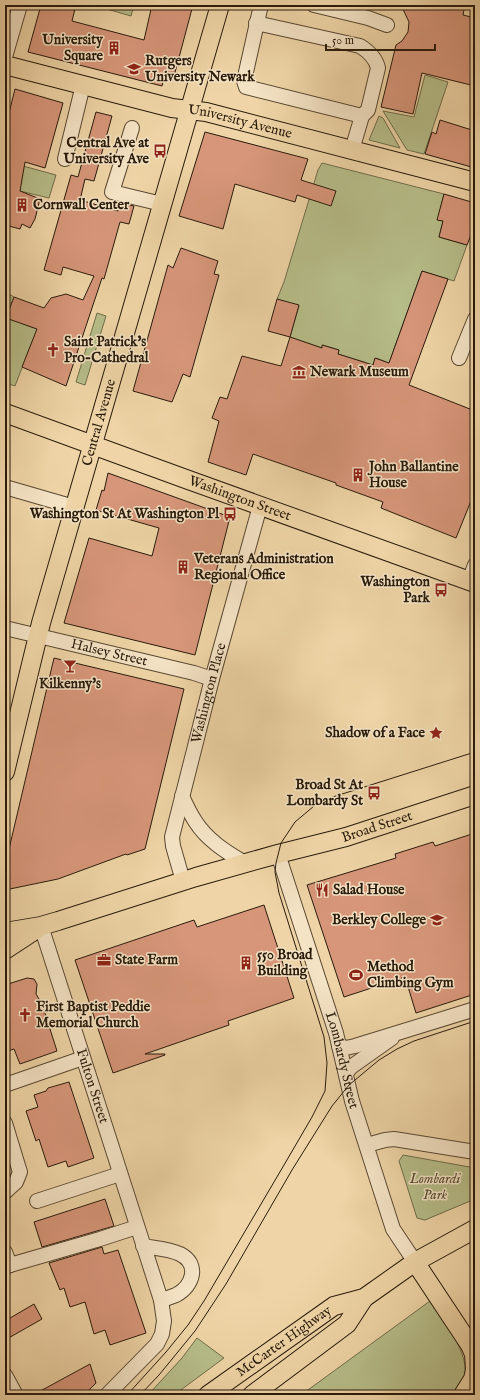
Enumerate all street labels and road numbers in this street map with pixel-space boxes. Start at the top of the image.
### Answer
street label: University Avenue [187,101,295,143]
street label: Central Avenue [78,376,120,468]
street label: Washington Street [186,472,294,525]
street label: Halsey Street [69,635,149,671]
street label: Washington Place [187,640,231,745]
street label: Broad Street [339,807,415,847]
street label: Lombardy Street [321,1009,363,1111]
street label: Fulton Street [72,1046,113,1126]
street label: McCarter Highway [233,1302,335,1381]

